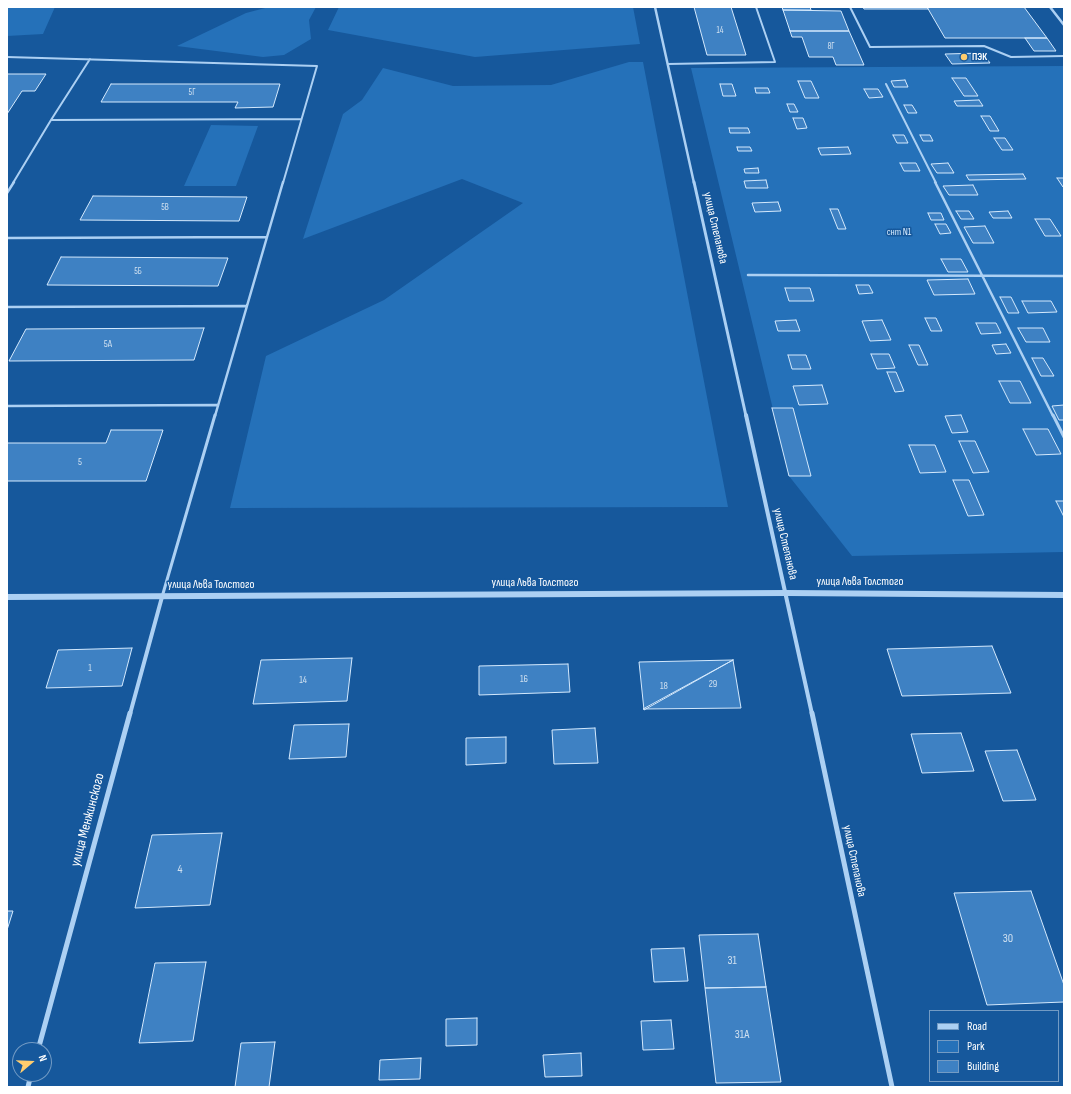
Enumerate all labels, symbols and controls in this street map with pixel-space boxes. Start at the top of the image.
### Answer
house number: 14 [717,26,723,36]
house number: 8Г [827,42,835,52]
place label: ПЭК [972,51,987,63]
marker: ПЭК [959,52,969,62]
house number: 5Г [189,88,195,98]
street label: улица Степанова [700,191,730,265]
house number: 5В [161,203,169,213]
park label: снт N1 [887,226,911,238]
house number: 5Б [134,267,142,277]
house number: 5А [104,338,112,350]
house number: 5 [78,456,82,468]
street label: улица Степанова [770,507,800,581]
street label: улица Льва Толстого [817,575,903,589]
street label: улица Льва Толстого [492,576,578,590]
street label: улица Льва Толстого [168,578,254,592]
house number: 1 [88,662,92,674]
house number: 16 [520,673,528,685]
house number: 14 [299,674,307,686]
house number: 29 [709,678,717,690]
house number: 18 [660,680,668,692]
street label: улица Менжинского [67,771,109,869]
street label: улица Степанова [839,824,869,898]
house number: 4 [177,863,183,877]
house number: 30 [1003,932,1013,946]
house number: 31 [727,954,737,968]
legend [929,1010,1059,1082]
text: Road [967,1019,987,1034]
house number: 31А [735,1028,749,1042]
text: Park [967,1039,985,1054]
north arrow [12,1042,52,1082]
text: N [36,1053,50,1063]
text: Building [967,1059,999,1074]

